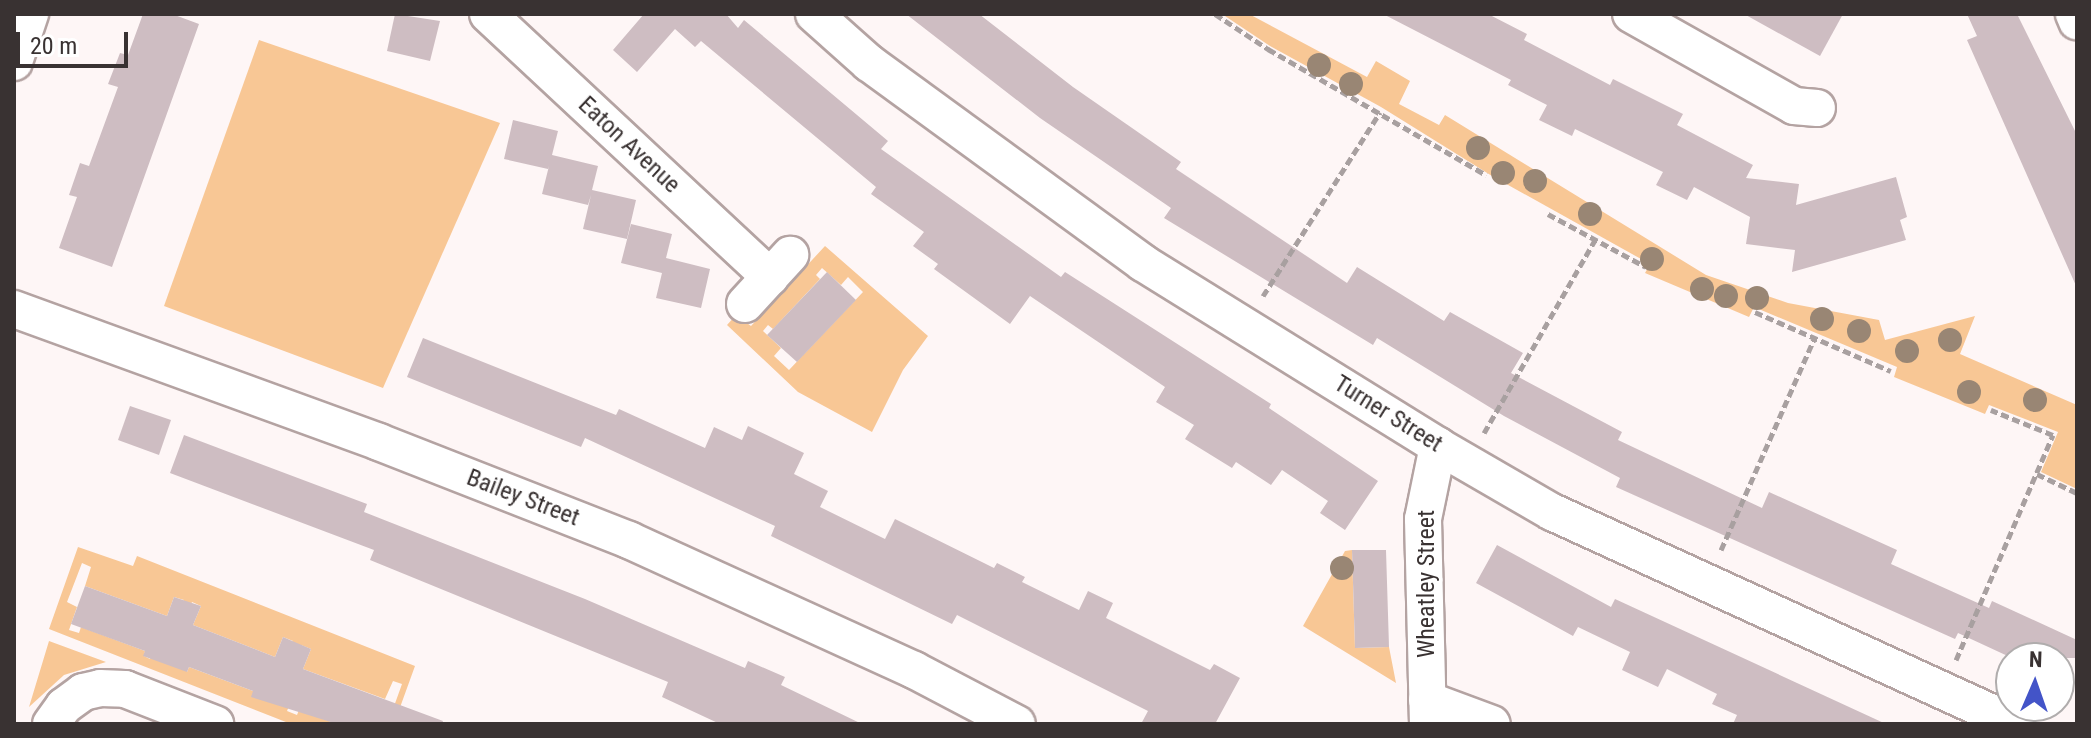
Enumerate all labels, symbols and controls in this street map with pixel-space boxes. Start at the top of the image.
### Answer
scale bar [20,16,132,66]
text: 20 m [30,32,77,60]
street label: Eaton Avenue [572,91,686,199]
street label: Turner Street [1329,369,1447,459]
street label: Bailey Street [463,463,583,533]
street label: Wheatley Street [1413,510,1441,658]
north arrow [1995,642,2075,722]
text: N [2029,647,2043,672]

